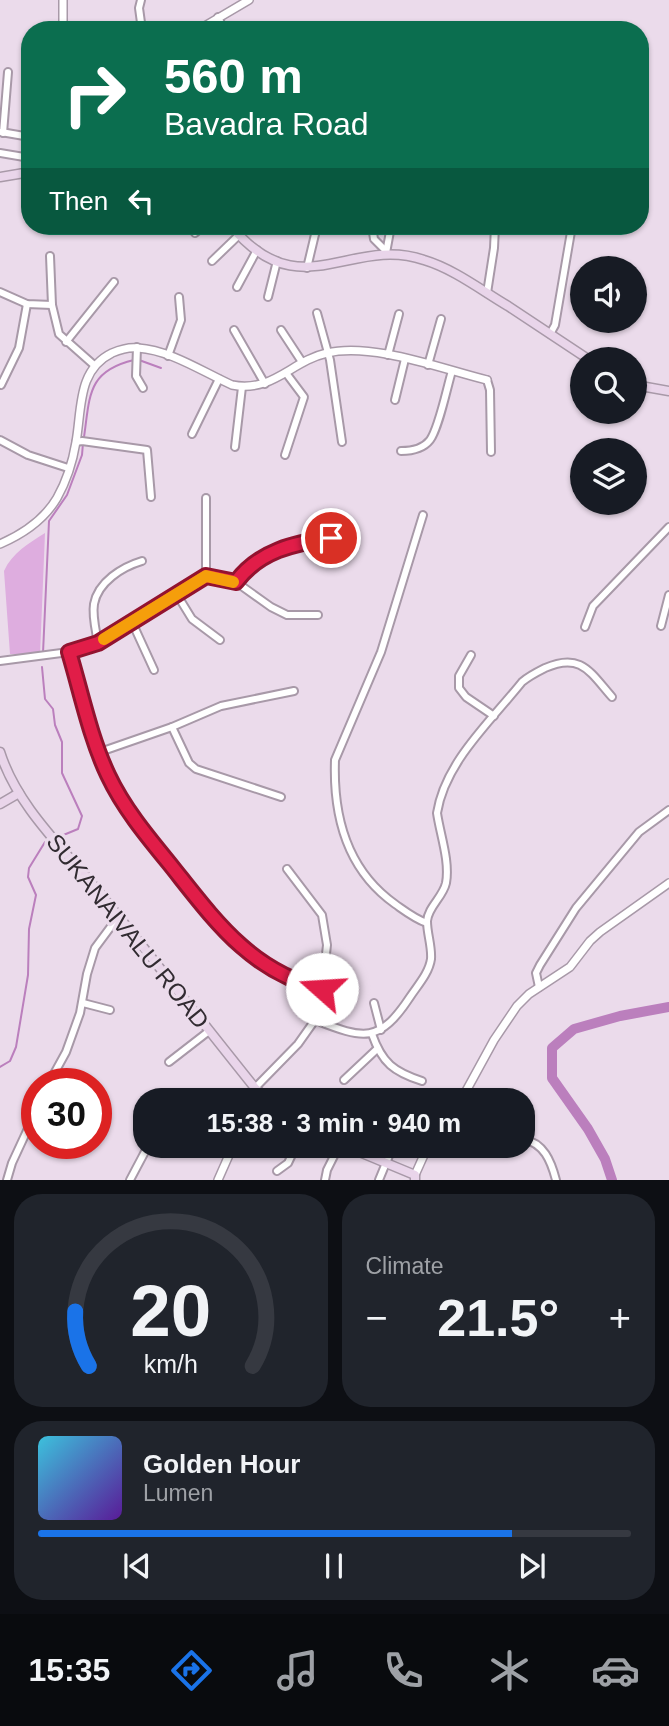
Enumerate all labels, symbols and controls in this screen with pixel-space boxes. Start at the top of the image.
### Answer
icon: right [49,49,140,140]
text: 560 m [164,49,303,103]
text: Bavadra Road [164,106,369,142]
icon: left [122,182,160,220]
text: Then [49,186,108,216]
map controls [570,256,647,515]
button: sound [570,256,647,333]
button: search [570,347,647,424]
button: layers [570,438,647,515]
pin [301,508,361,568]
icon: arrive [312,519,350,557]
street label: SUKANAIVALU ROAD [41,828,215,1034]
position arrow [285,952,359,1026]
speed limit sign: 30 [21,1068,112,1159]
text: 15:38 · 3 min · 940 m [207,1108,461,1138]
text: Climate [366,1253,443,1279]
text: 20 [130,1271,211,1352]
text: 21.5° [437,1289,559,1347]
text: − [366,1297,388,1339]
text: + [609,1297,631,1339]
text: km/h [144,1350,198,1378]
text: Golden Hour [143,1449,300,1479]
text: Lumen [143,1480,213,1506]
icon: previous [118,1547,156,1585]
icon: pause [315,1547,353,1585]
icon: next [513,1547,551,1585]
icon: directions [167,1646,216,1695]
icon: music [273,1646,322,1695]
icon: phone [379,1646,428,1695]
icon: climate [485,1646,534,1695]
icon: car [591,1646,640,1695]
text: 15:35 [29,1652,110,1688]

